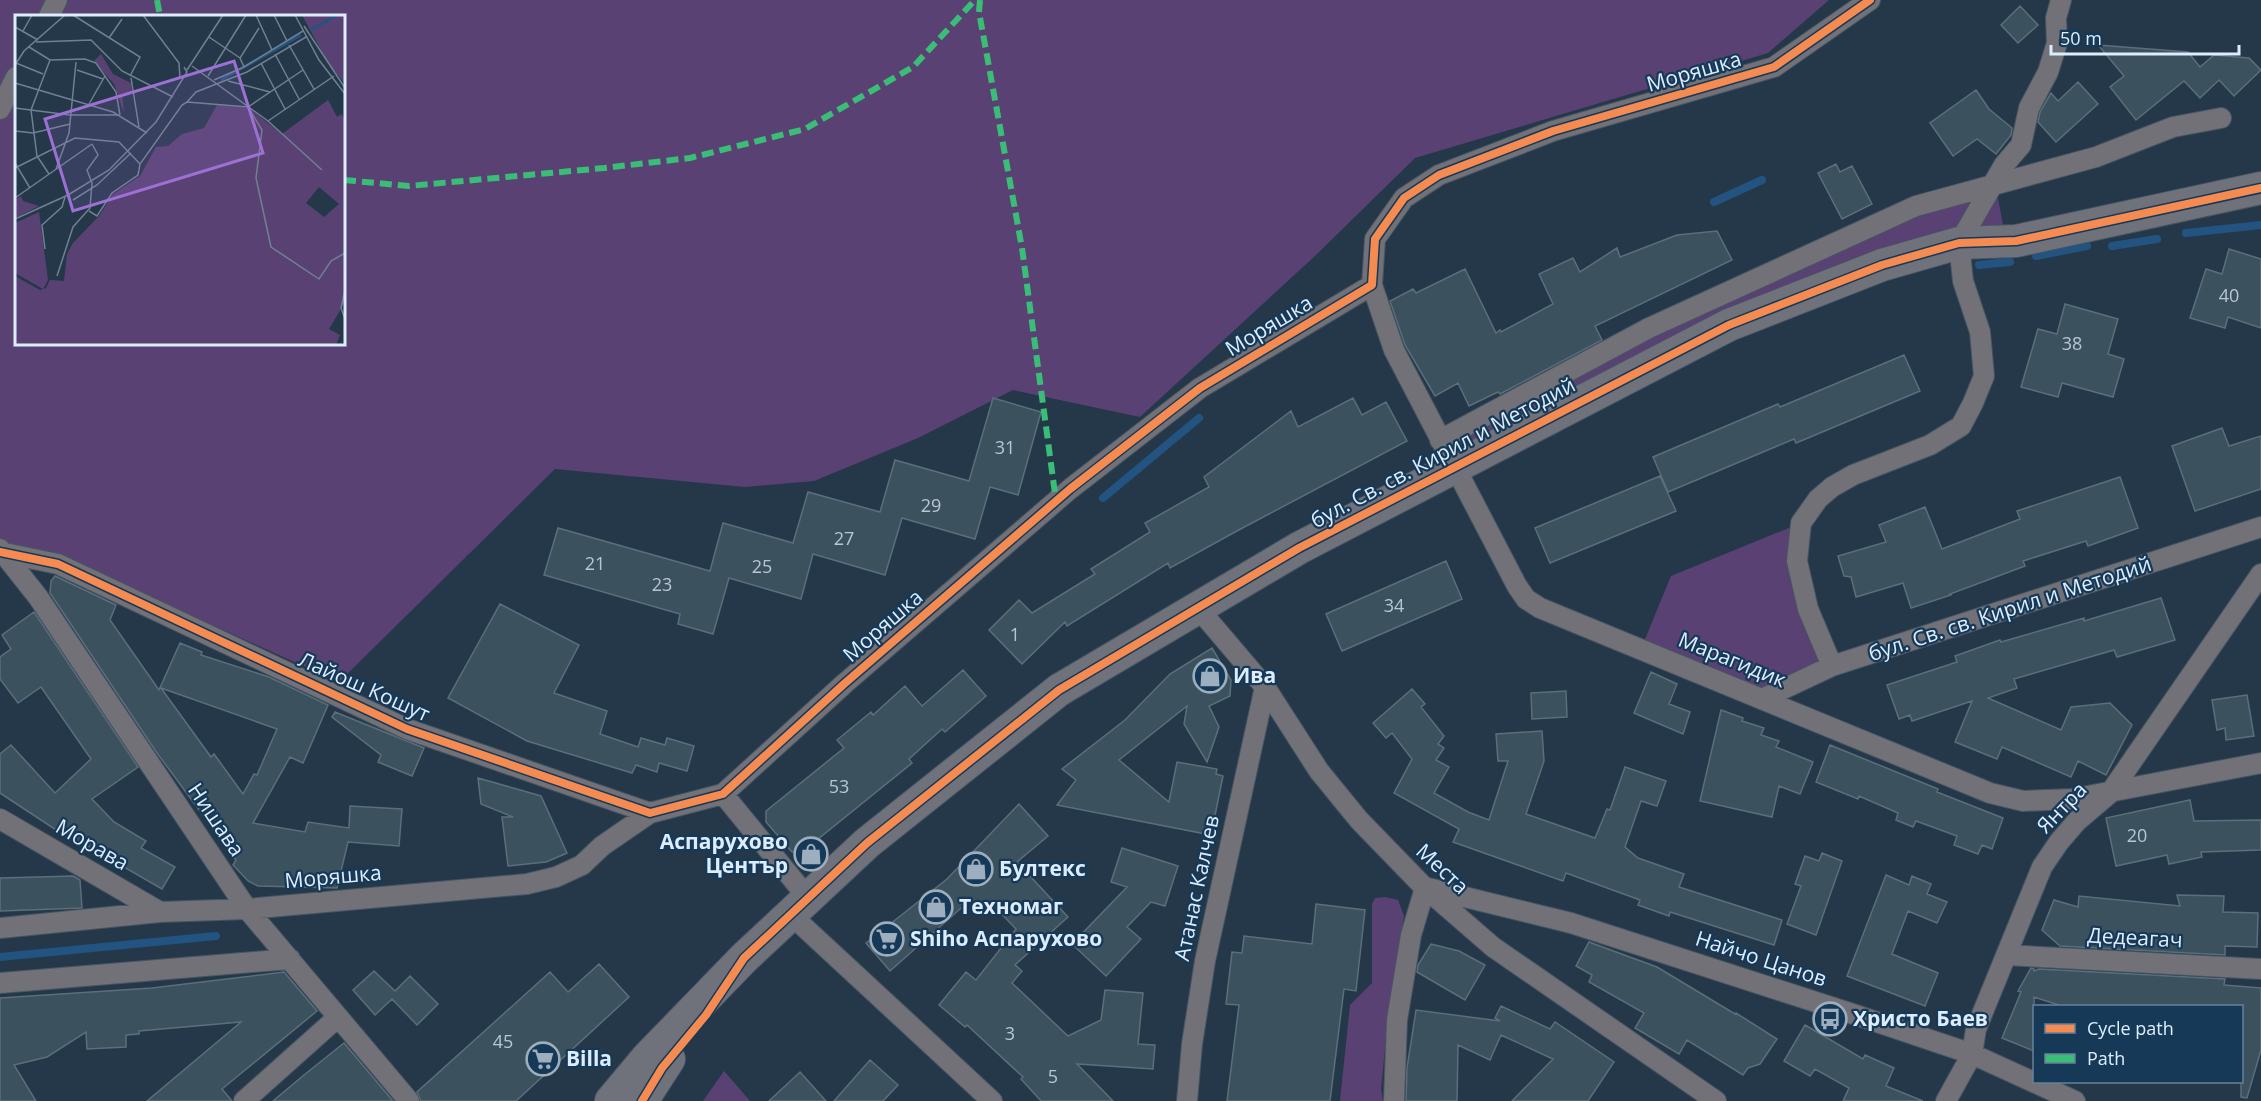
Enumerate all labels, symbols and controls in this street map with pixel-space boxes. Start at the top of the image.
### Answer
inset map [15,15,345,345]
scale bar [2051,18,2238,56]
text: 50 m [2060,26,2102,50]
street label: Моряшка [1643,44,1744,98]
house number: 40 [2219,283,2239,307]
street label: Моряшка [1220,288,1317,362]
house number: 38 [2062,331,2082,355]
street label: бул. Св. св. Кирил и Методий [1305,370,1580,534]
house number: 31 [995,435,1015,459]
house number: 29 [921,493,941,517]
house number: 27 [834,526,854,550]
street label: бул. Св. св. Кирил и Методий [1865,549,2155,667]
house number: 21 [585,551,605,575]
house number: 25 [752,554,772,578]
house number: 23 [652,572,672,596]
street label: Моряшка [836,583,928,668]
house number: 34 [1384,593,1404,617]
house number: 1 [1010,622,1020,646]
street label: Марагидик [1674,625,1790,693]
street label: Лайош Кошут [294,645,435,728]
shop icon: Ива [1192,658,1228,694]
place label: Ива [1233,661,1276,689]
house number: 53 [829,774,849,798]
street label: Янтра [2030,776,2093,839]
street label: Нишава [182,777,252,862]
street label: Морава [51,812,134,876]
street label: Атанас Калчев [1167,812,1225,963]
house number: 20 [2127,823,2147,847]
place label: Аспарухово Център [660,827,788,879]
shop icon: Аспарухово Център [793,836,829,872]
street label: Места [1410,837,1475,900]
shop icon: Бултекс [958,851,994,887]
place label: Бултекс [999,854,1086,882]
street label: Моряшка [283,858,383,894]
shop icon: Техномаг [918,889,954,925]
place label: Техномаг [959,892,1063,920]
supermarket icon: Shiho Аспарухово [869,921,905,957]
street label: Дедеагач [2087,921,2183,953]
place label: Shiho Аспарухово [910,924,1102,952]
street label: Найчо Цанов [1692,924,1831,992]
bus stop icon: Христо Баев [1812,1001,1848,1037]
place label: Христо Баев [1853,1004,1988,1032]
legend [2033,1005,2243,1083]
text: Cycle path [2087,1016,2174,1040]
house number: 3 [1005,1021,1015,1045]
house number: 45 [493,1029,513,1053]
supermarket icon: Billa [525,1041,561,1077]
place label: Billa [566,1044,612,1072]
text: Path [2087,1046,2125,1070]
house number: 5 [1048,1064,1058,1088]

